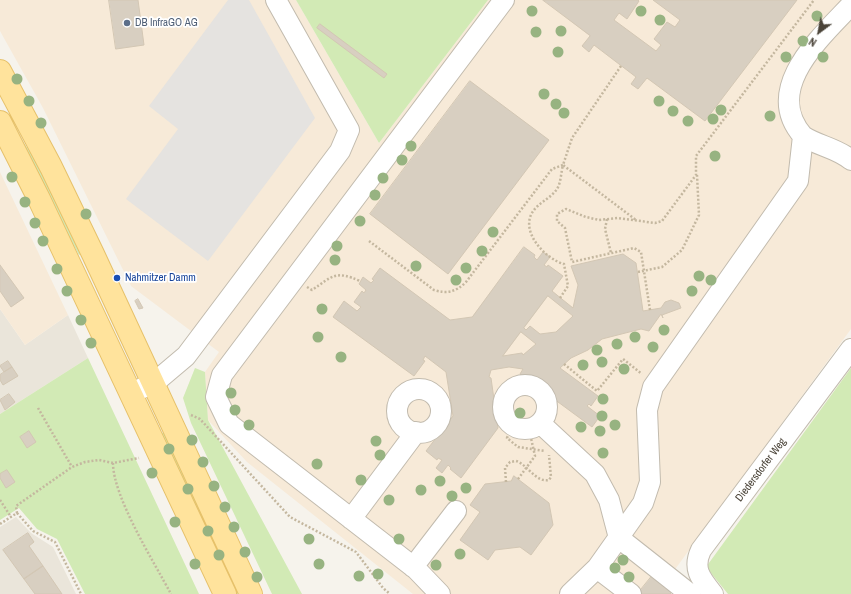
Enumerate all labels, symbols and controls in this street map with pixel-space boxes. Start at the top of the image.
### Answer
north arrow [799,12,839,52]
place label: DB InfraGO AG [135,16,198,30]
marker: DB InfraGO AG [122,18,132,28]
text: N [806,35,819,50]
place label: Nahmitzer Damm [125,271,196,285]
marker: Nahmitzer Damm [112,273,122,283]
street label: Diedersdorfer Weg [733,436,789,504]

